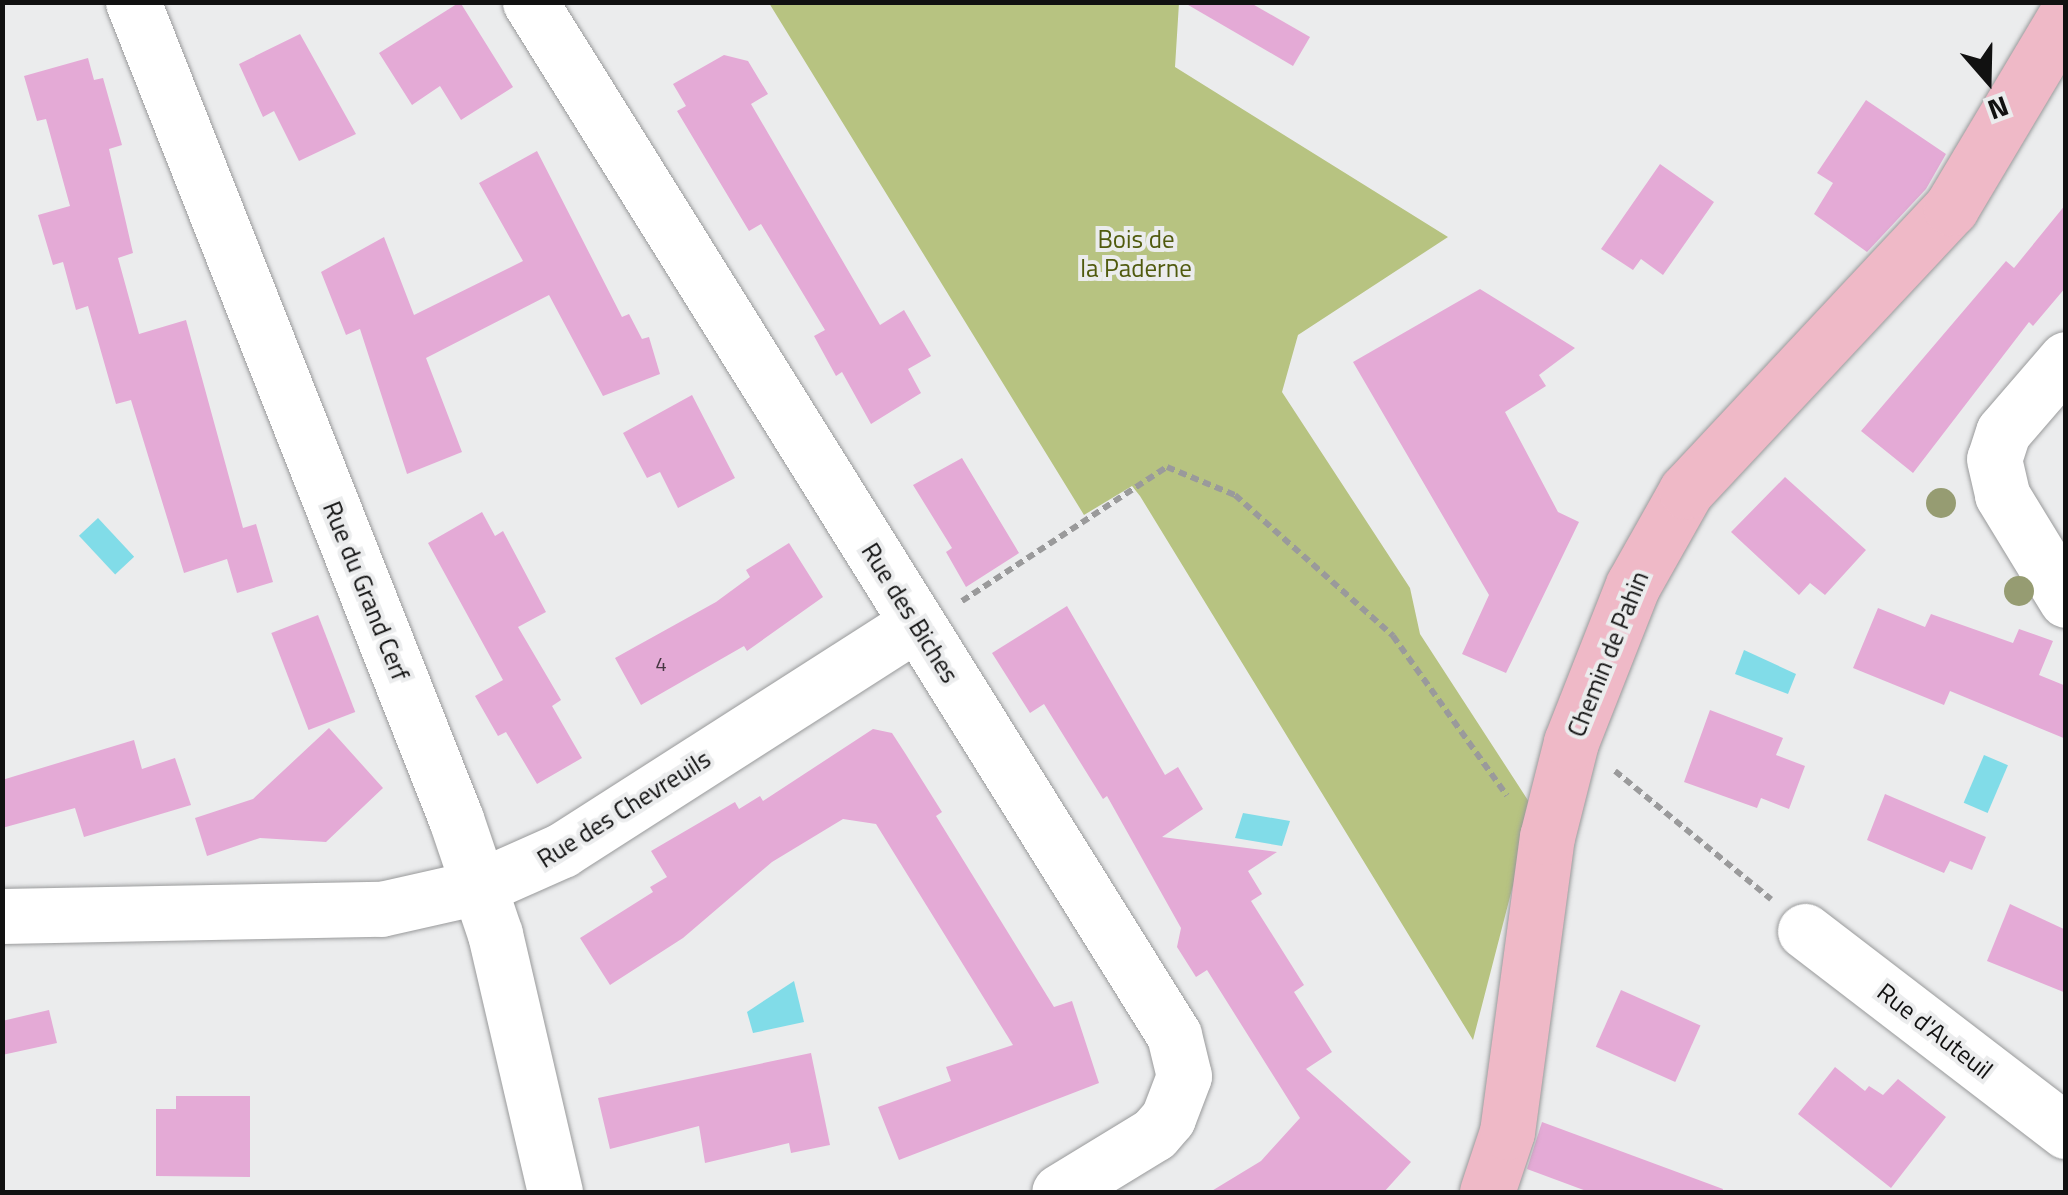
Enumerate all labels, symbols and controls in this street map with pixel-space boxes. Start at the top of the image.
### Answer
north arrow [1938,30,2038,130]
text: N [1982,85,2015,132]
park label: Bois de la Paderne [1080,225,1192,284]
street label: Rue du Grand Cerf [316,497,416,685]
street label: Rue des Biches [855,538,965,688]
street label: Chemin de Pahin [1561,567,1655,741]
house number: 4 [655,651,667,675]
street label: Rue des Chevreuils [532,744,716,874]
street label: Rue d'Auteuil [1871,977,1999,1085]

